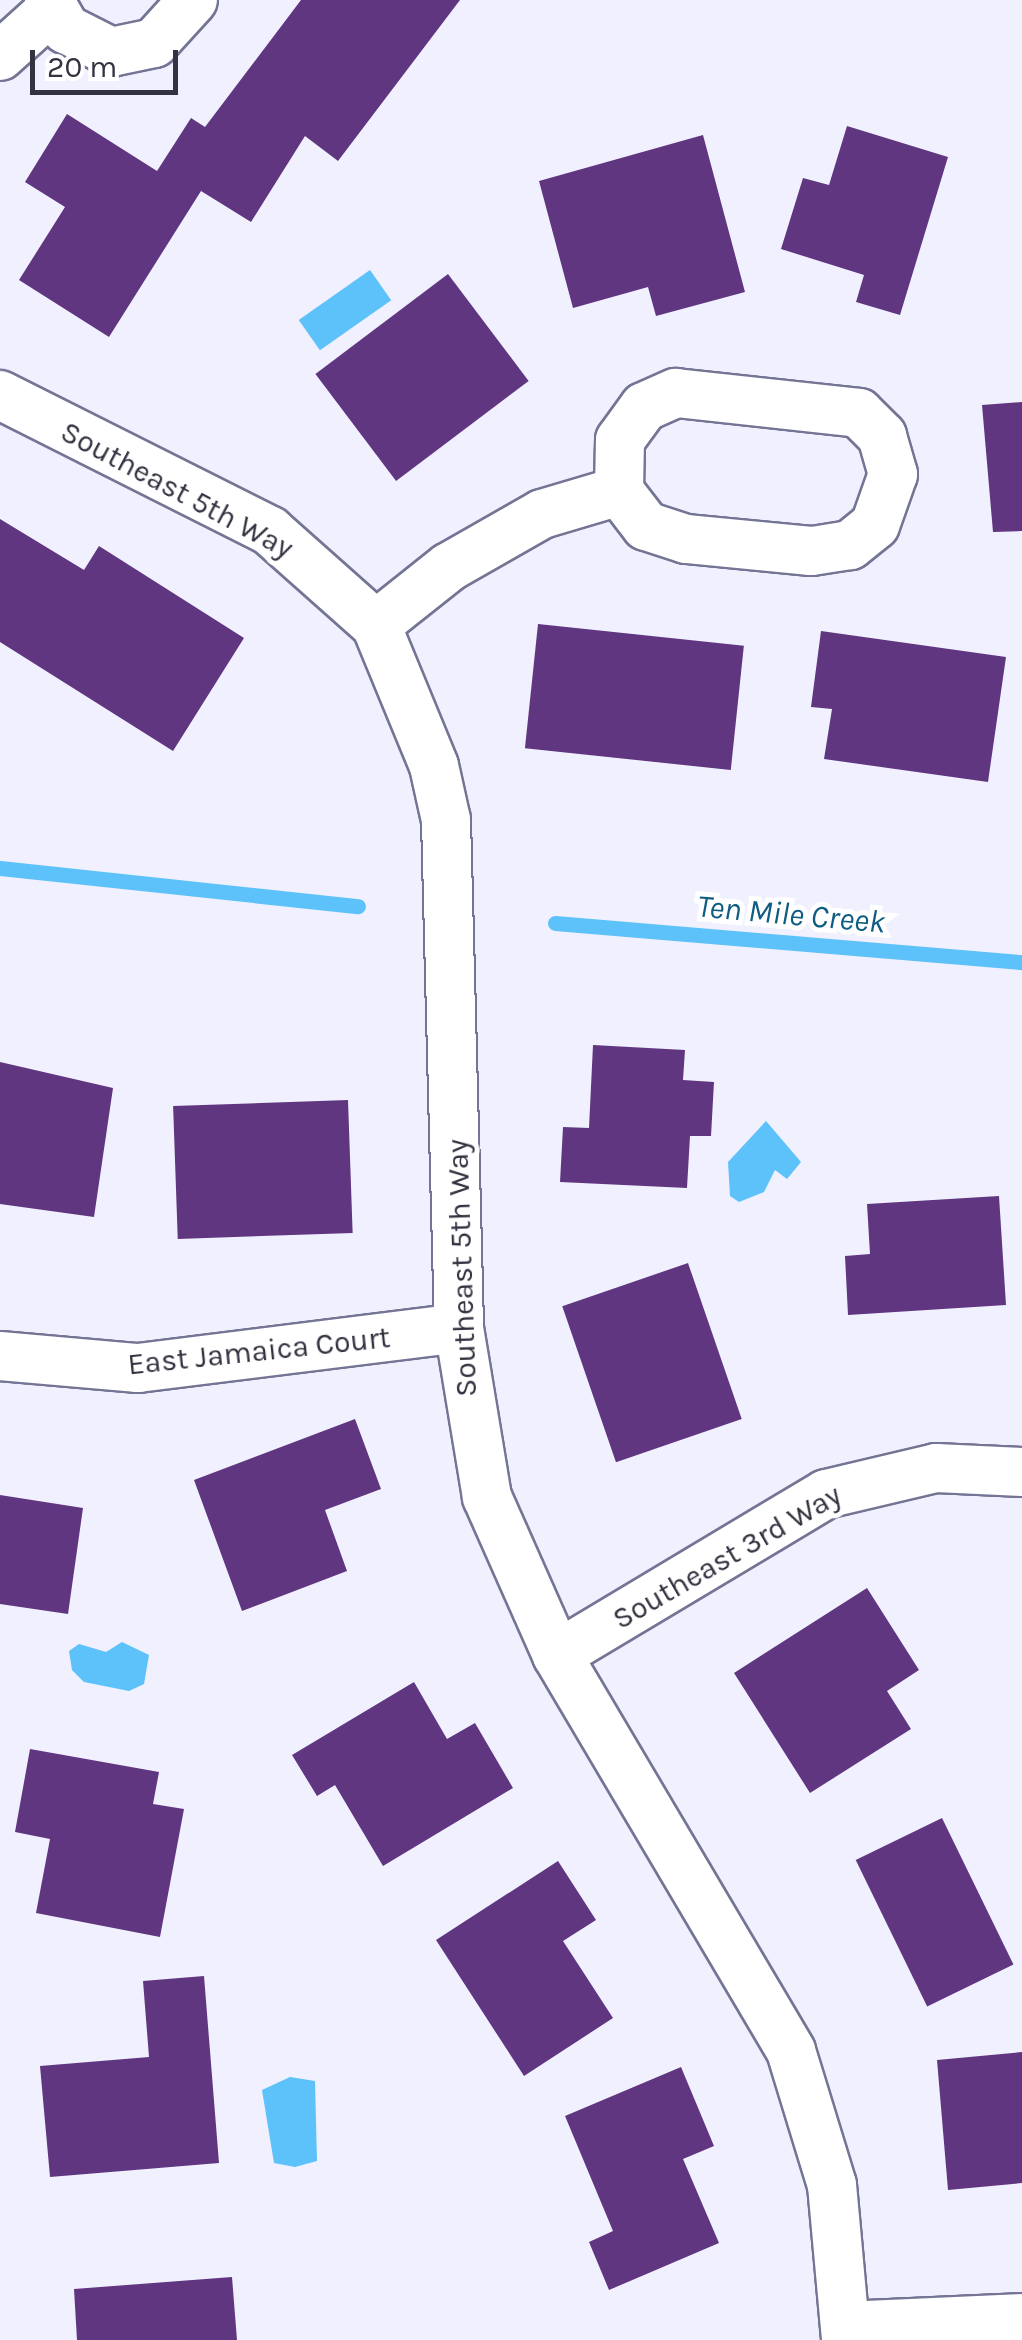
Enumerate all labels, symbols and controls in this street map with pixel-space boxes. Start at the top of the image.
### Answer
scale bar [35,30,182,92]
text: 20 m [47,49,117,85]
street label: Southeast 5th Way [55,414,299,566]
water label: Ten Mile Creek [695,888,887,942]
street label: Southeast 5th Way [440,1138,484,1398]
street label: East Jamaica Court [126,1319,392,1383]
street label: Southeast 3rd Way [606,1477,848,1637]

